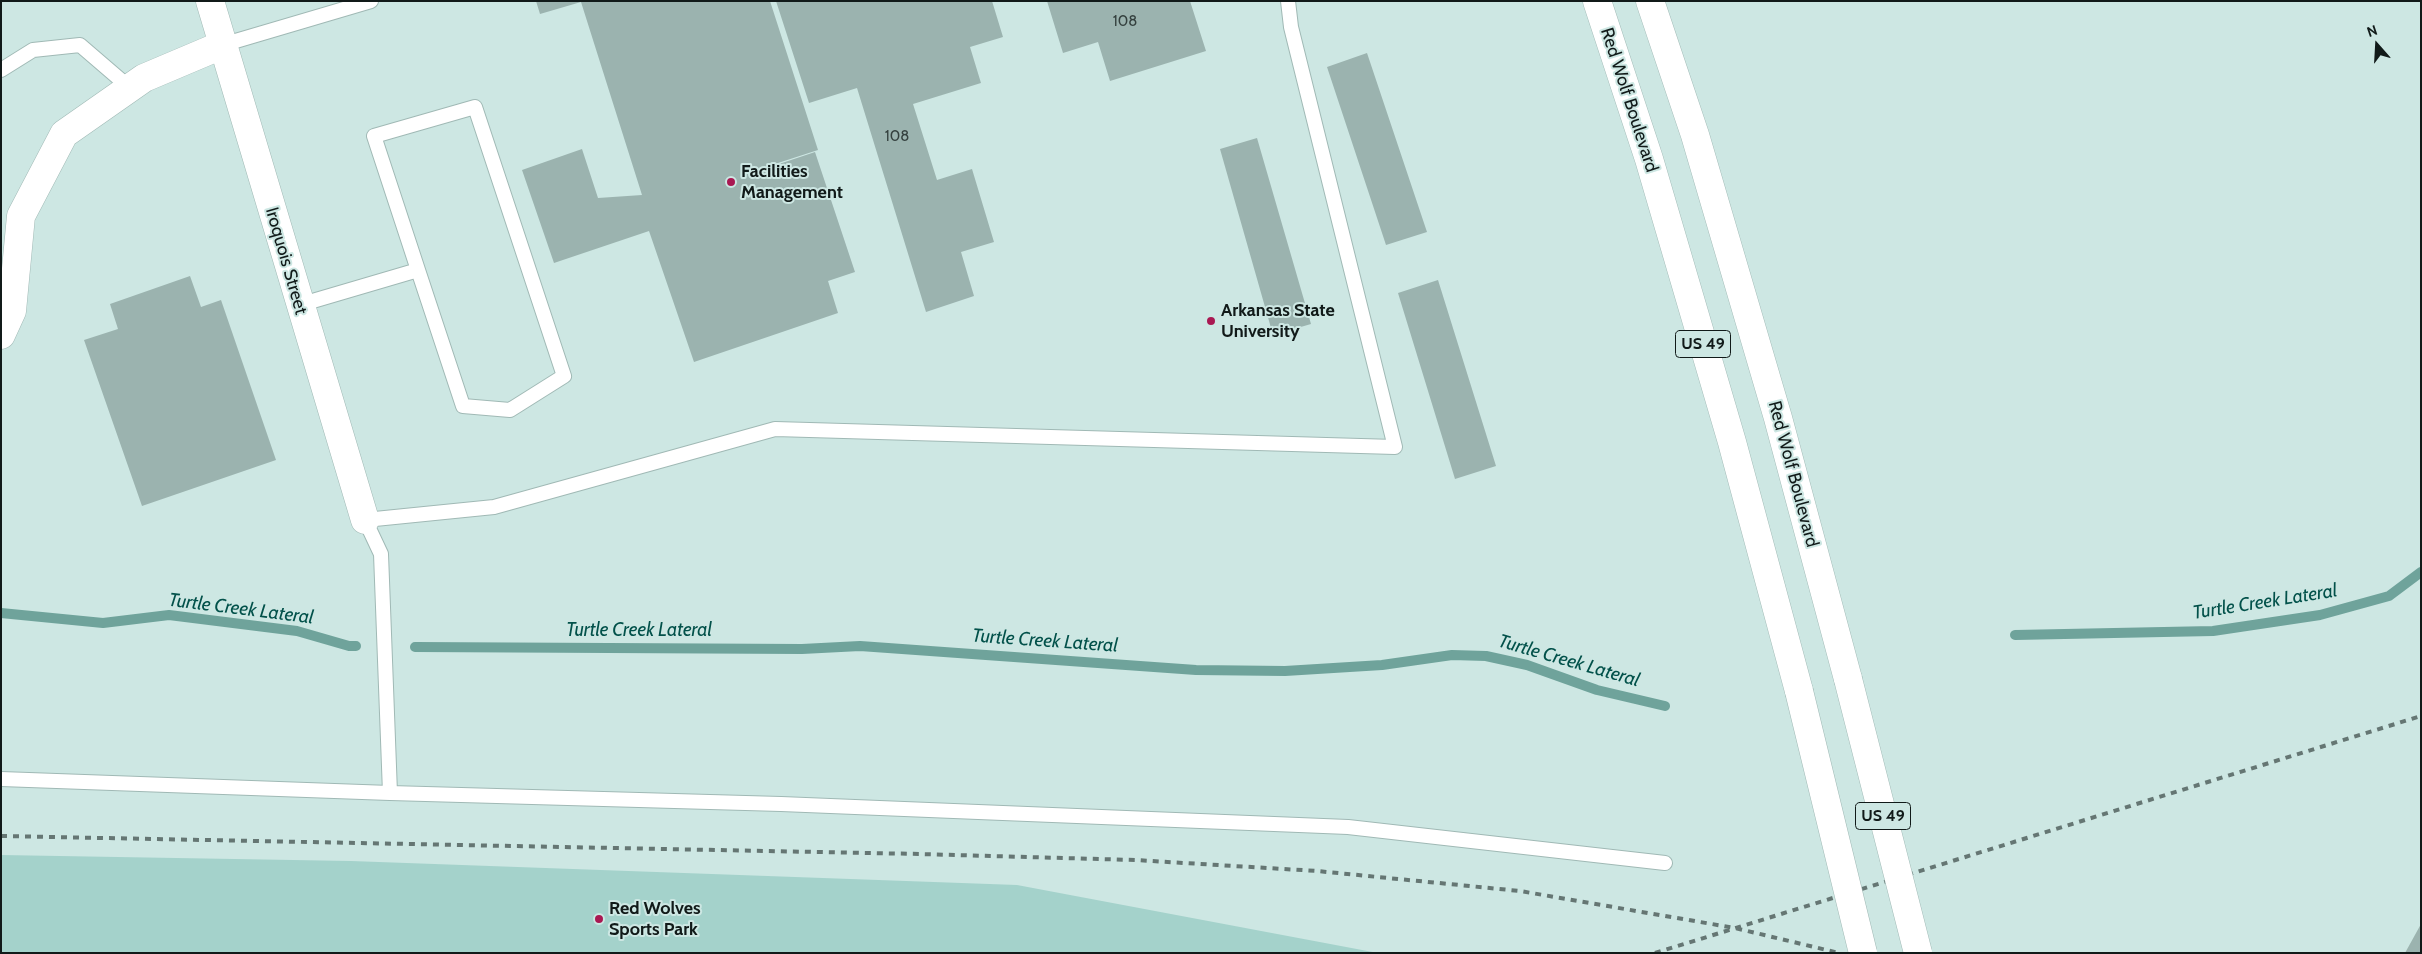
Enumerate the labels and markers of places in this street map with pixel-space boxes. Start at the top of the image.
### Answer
place label: Facilities Management [741,161,843,203]
marker: Facilities Management [725,176,737,188]
place label: Arkansas State University [1221,300,1335,342]
marker: Arkansas State University [1205,315,1217,327]
place label: Red Wolves Sports Park [609,898,701,941]
marker: Red Wolves Sports Park [593,913,605,925]

